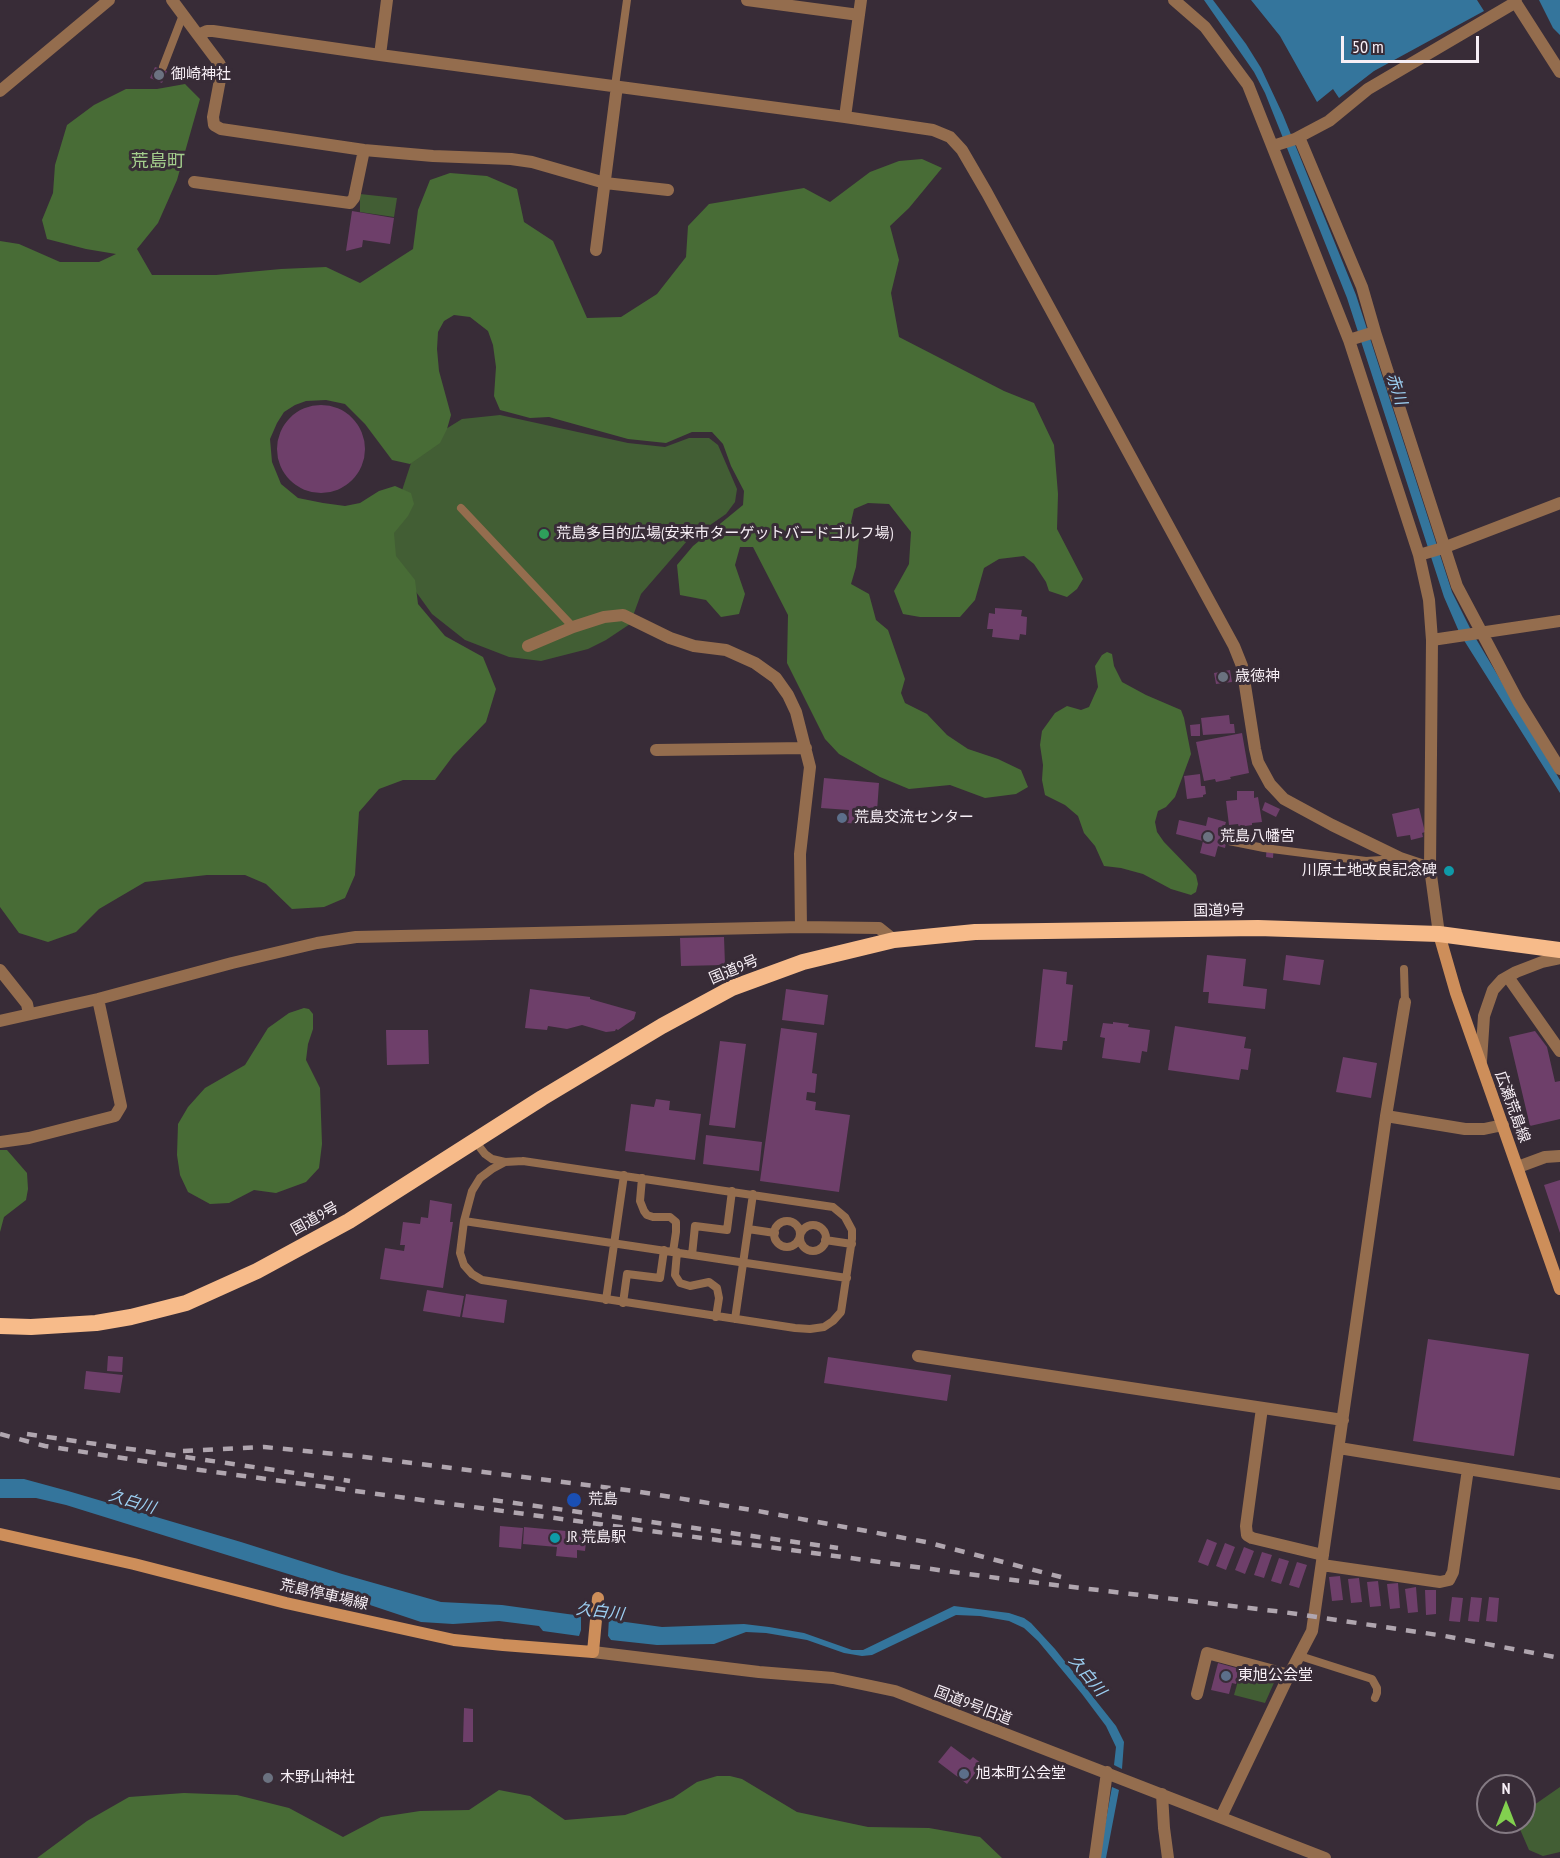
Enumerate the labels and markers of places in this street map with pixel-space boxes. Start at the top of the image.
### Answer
place label: 御崎神社 [171,66,231,84]
marker: 御崎神社 [152,68,166,82]
place label: 荒島多目的広場(安来市ターゲットバードゴルフ場) [556,525,893,543]
marker: 荒島多目的広場(安来市ターゲットバードゴルフ場) [537,527,551,541]
place label: 歳徳神 [1235,668,1280,686]
marker: 歳徳神 [1216,670,1230,684]
place label: 荒島交流センター [854,809,974,827]
marker: 荒島交流センター [835,811,849,825]
place label: 荒島八幡宮 [1220,828,1295,846]
marker: 荒島八幡宮 [1201,830,1215,844]
place label: 川原土地改良記念碑 [1302,862,1437,880]
marker: 川原土地改良記念碑 [1442,864,1456,878]
marker: 荒島 [565,1491,583,1509]
place label: 荒島 [588,1491,618,1509]
place label: JR 荒島駅 [567,1529,626,1547]
marker: JR 荒島駅 [548,1531,562,1545]
place label: 東旭公会堂 [1238,1667,1313,1685]
marker: 東旭公会堂 [1219,1669,1233,1683]
place label: 旭本町公会堂 [976,1765,1066,1783]
marker: 旭本町公会堂 [957,1767,971,1781]
place label: 木野山神社 [280,1769,355,1787]
marker: 木野山神社 [261,1771,275,1785]

